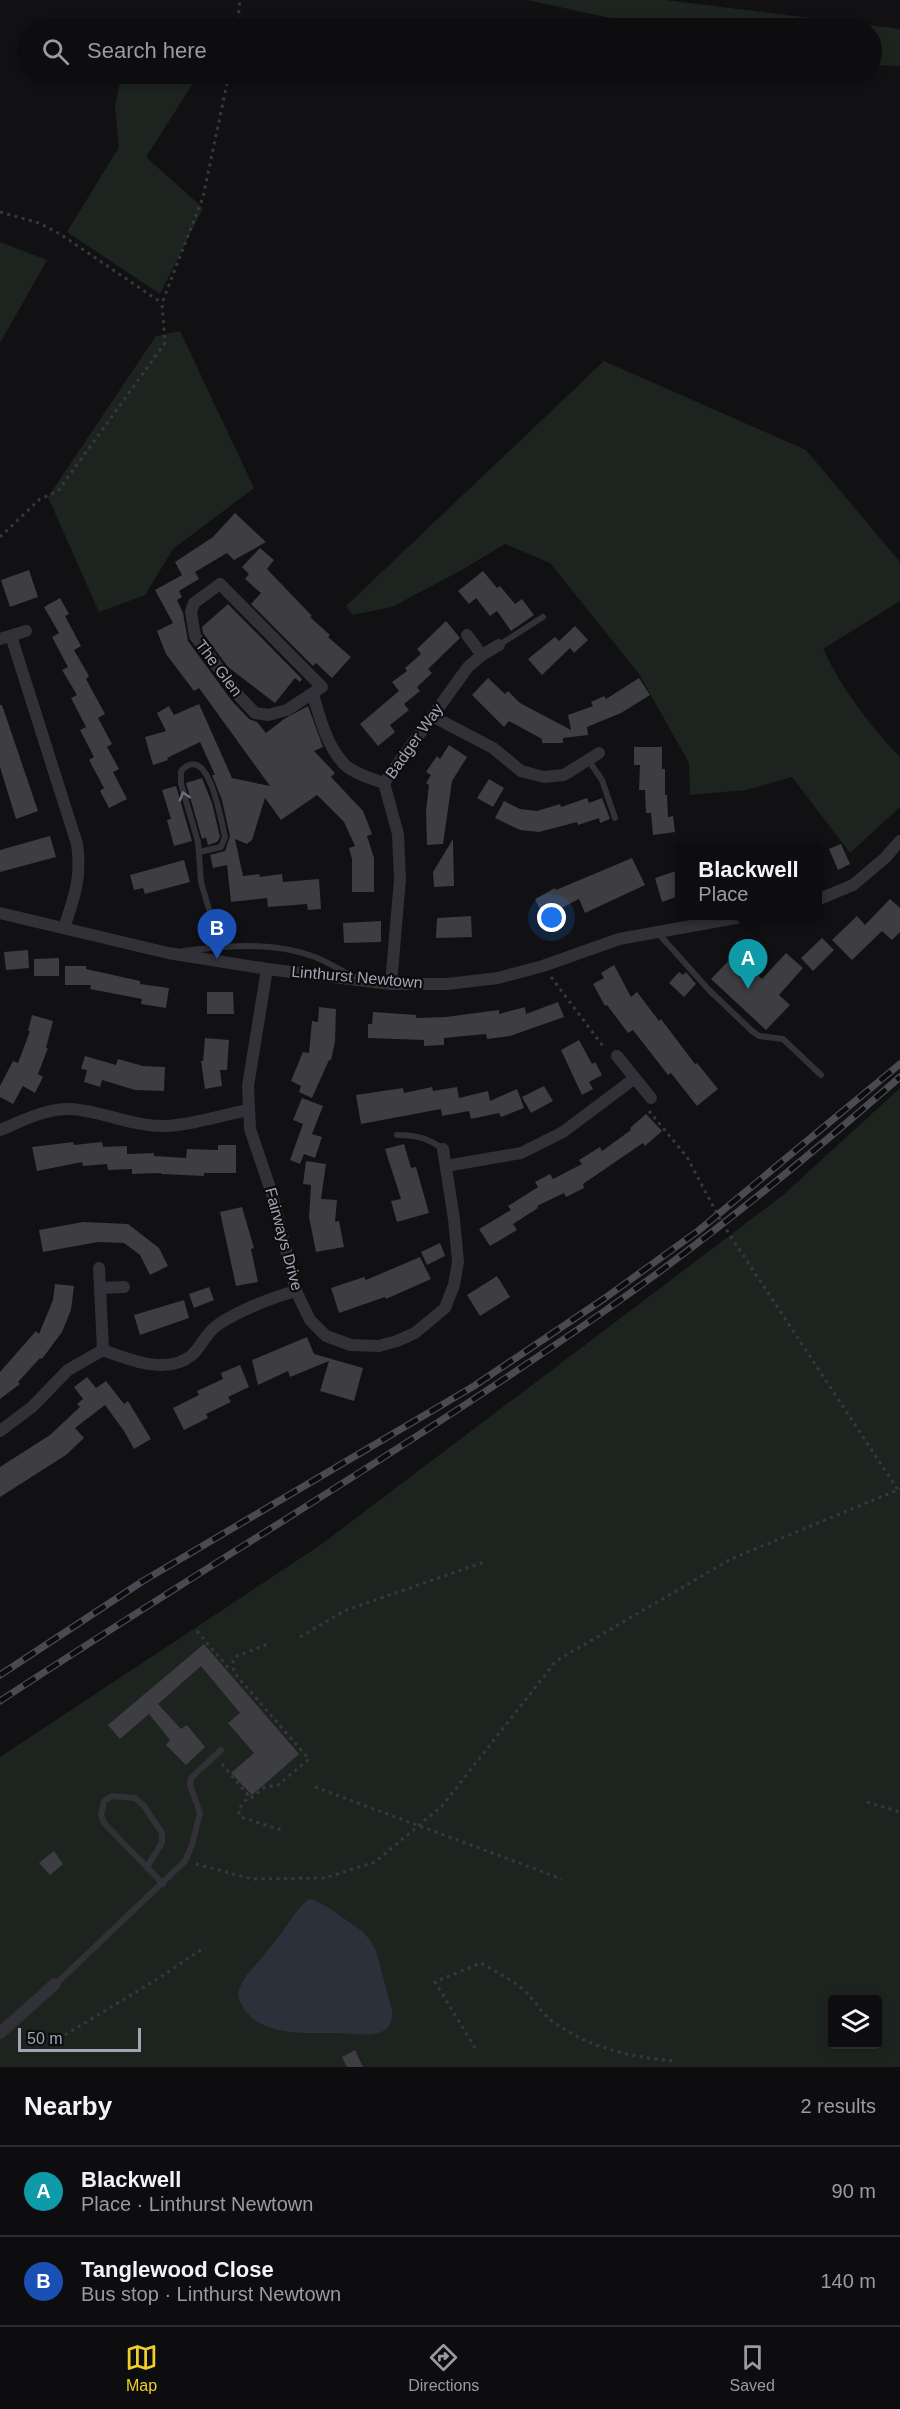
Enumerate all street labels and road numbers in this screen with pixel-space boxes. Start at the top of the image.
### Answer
street label: The Glen [192,637,246,699]
street label: Badger Way [382,700,446,782]
street label: Linthurst Newtown [291,963,423,991]
street label: Fairways Drive [262,1186,306,1292]

